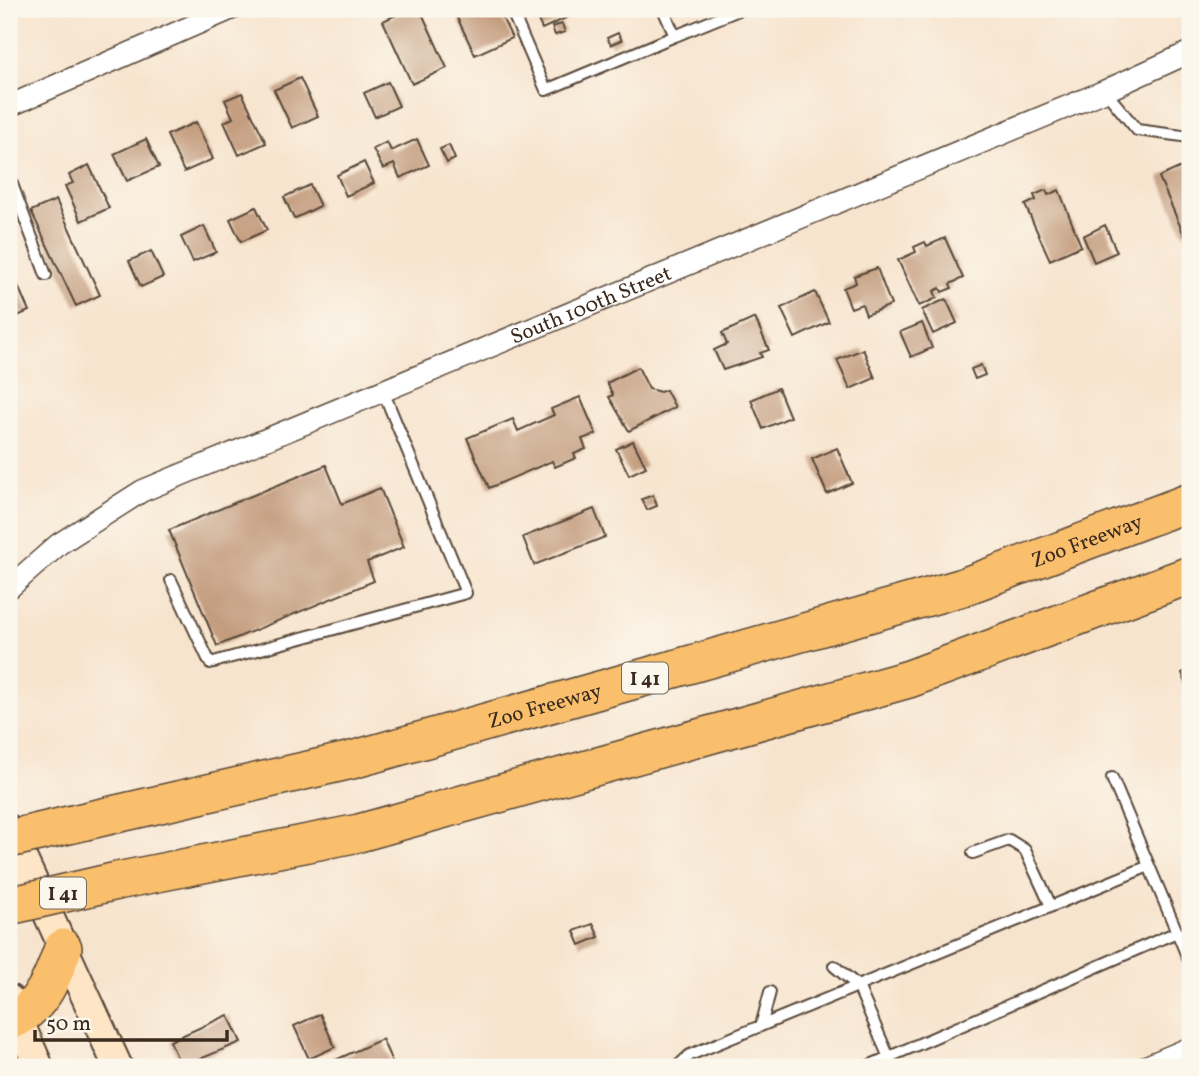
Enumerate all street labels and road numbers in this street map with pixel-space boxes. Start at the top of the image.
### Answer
street label: South 100th Street [506,260,676,352]
street label: Zoo Freeway [1027,508,1148,576]
road number: I 41 [622,663,668,694]
street label: Zoo Freeway [485,677,606,737]
road number: I 41 [40,878,86,908]

